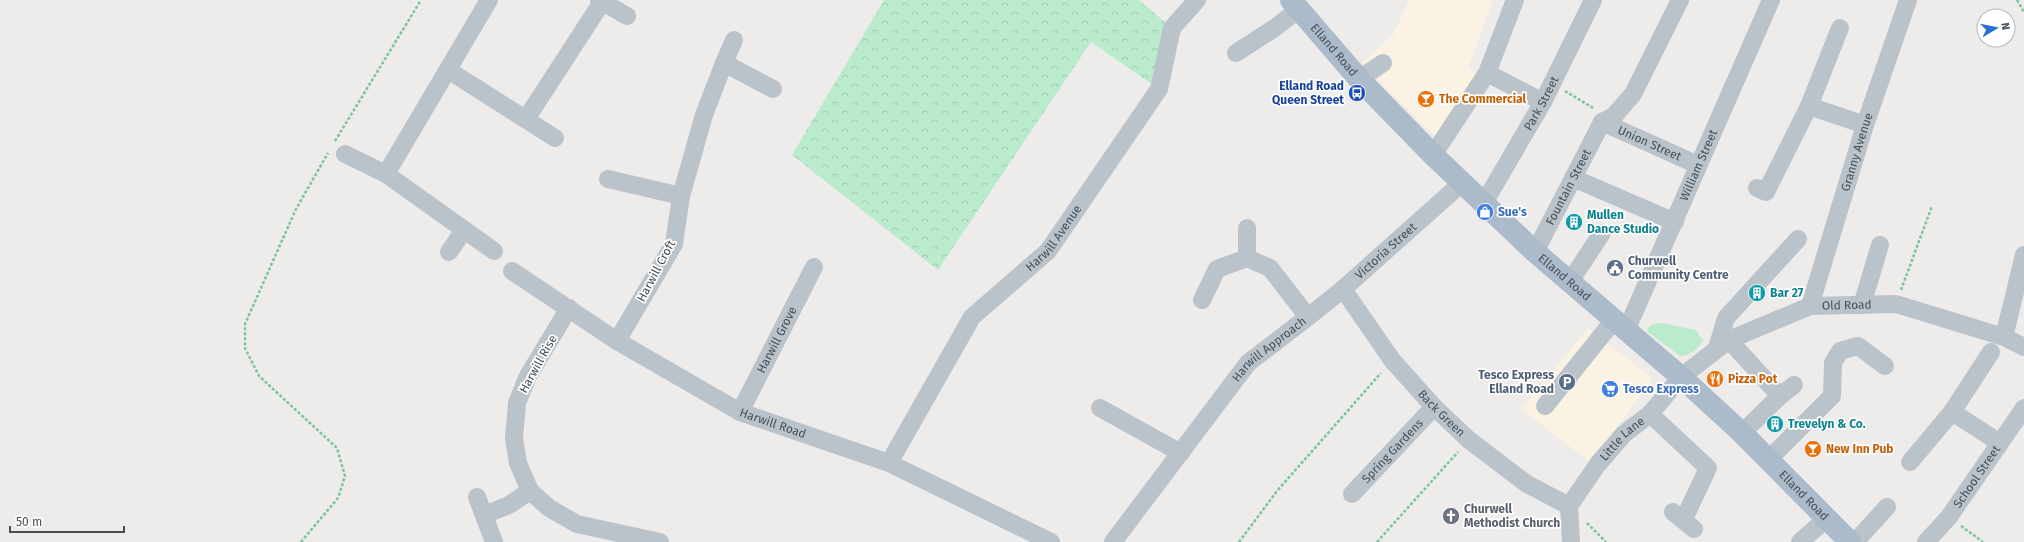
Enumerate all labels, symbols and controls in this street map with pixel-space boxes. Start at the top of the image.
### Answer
north arrow [1976,8,2016,48]
street label: Elland Road [1308,21,1361,79]
text: N [1998,22,2012,31]
street label: Park Street [1521,73,1562,133]
place label: Elland Road Queen Street [1272,79,1344,107]
bus stop icon: Elland Road Queen Street [1347,83,1367,103]
bar icon: The Commercial [1416,89,1436,109]
place label: The Commercial [1439,92,1526,106]
street label: Granny Avenue [1838,111,1876,193]
street label: Union Street [1615,123,1684,164]
street label: William Street [1677,127,1721,203]
street label: Fountain Street [1543,146,1594,227]
street label: Harwill Avenue [1023,202,1084,274]
shop icon: Sue's [1475,202,1495,222]
place label: Sue's [1498,205,1527,219]
place label: Mullen Dance Studio [1587,208,1659,236]
building icon: Mullen Dance Studio [1564,212,1584,232]
street label: Victoria Street [1352,220,1420,282]
street label: Harwill Croft [634,237,678,304]
street label: Elland Road [1535,251,1594,304]
place label: Churwell Community Centre [1628,254,1729,282]
public building icon: Churwell Community Centre [1605,258,1625,278]
building icon: Bar 27 [1747,283,1767,303]
place label: Bar 27 [1770,286,1804,300]
street label: Old Road [1822,298,1872,313]
street label: Harwill Grove [754,304,800,375]
street label: Harwill Approach [1229,314,1309,385]
street label: Harwill Rise [516,332,560,396]
place label: Tesco Express Elland Road [1478,368,1554,396]
restaurant icon: Pizza Pot [1705,369,1725,389]
parking icon: Tesco Express Elland Road [1557,372,1577,392]
place label: Pizza Pot [1728,372,1778,386]
supermarket icon: Tesco Express [1600,379,1620,399]
place label: Tesco Express [1623,382,1699,396]
street label: Back Green [1415,387,1468,440]
street label: Harwill Road [738,405,808,441]
street label: Little Lane [1597,414,1647,464]
building icon: Trevelyn & Co. [1765,414,1785,434]
street label: Spring Gardens [1359,416,1426,486]
place label: Trevelyn & Co. [1788,417,1866,431]
bar icon: New Inn Pub [1803,439,1823,459]
place label: New Inn Pub [1826,442,1894,456]
street label: School Street [1950,442,2004,511]
street label: Elland Road [1776,467,1832,523]
place label: Churwell Methodist Church [1464,502,1560,530]
church icon: Churwell Methodist Church [1441,506,1461,526]
scale bar [10,508,124,534]
text: 50 m [16,515,42,529]

